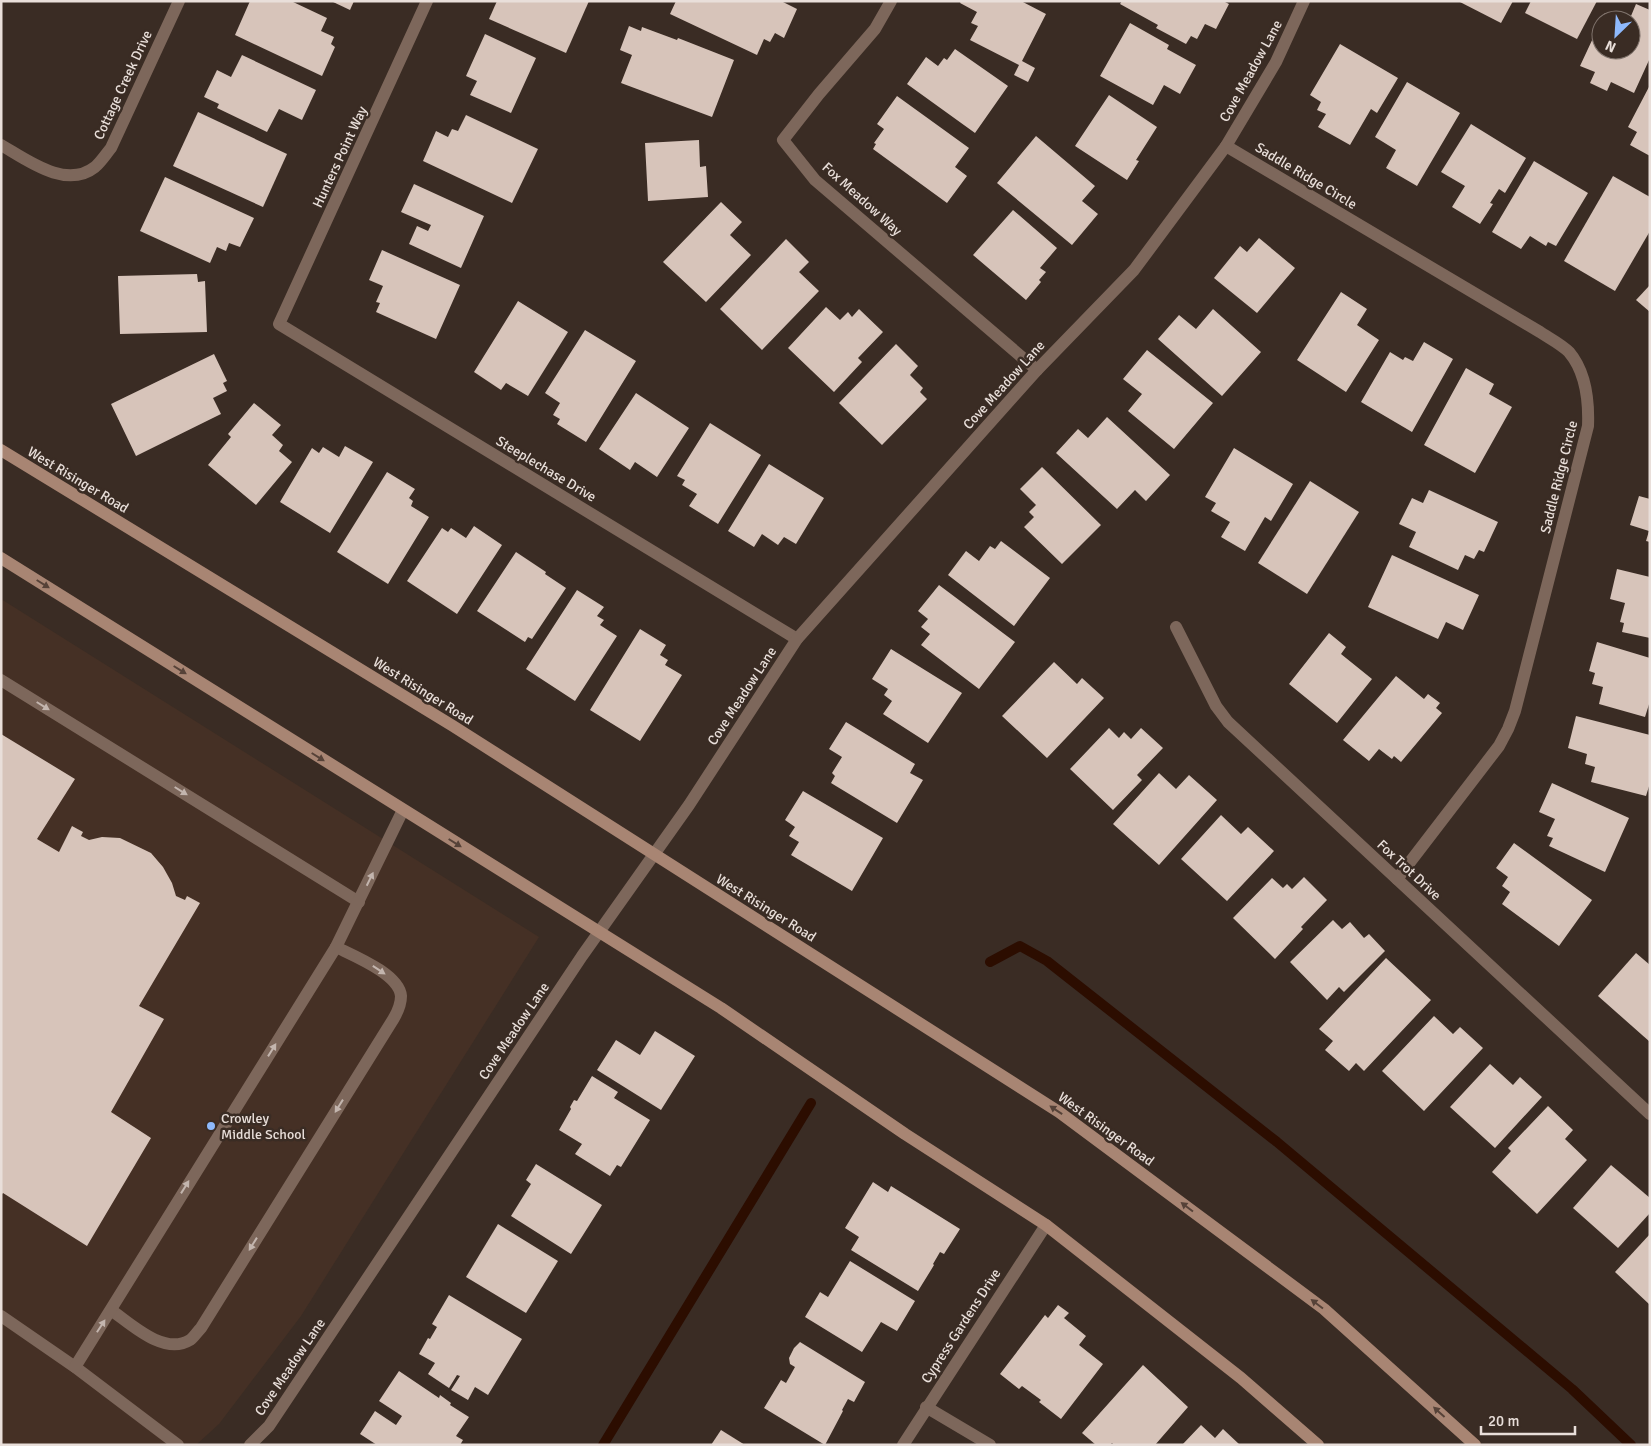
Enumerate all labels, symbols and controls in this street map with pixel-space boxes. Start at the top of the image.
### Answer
north arrow [1591,10,1641,60]
street label: Cove Meadow Lane [1216,17,1286,125]
street label: Cottage Creek Drive [90,28,156,142]
text: N [1603,37,1619,56]
street label: Hunters Point Way [309,103,371,210]
street label: Saddle Ridge Circle [1252,139,1360,213]
street label: Fox Meadow Way [819,159,906,240]
street label: Cove Meadow Lane [960,337,1048,433]
street label: Saddle Ridge Circle [1537,419,1581,535]
street label: Steeplechase Drive [493,432,599,506]
street label: West Risinger Road [24,443,132,517]
one-way arrow [36,579,49,588]
street label: Cove Meadow Lane [704,644,780,748]
street label: West Risinger Road [370,653,476,729]
one-way arrow [173,665,187,675]
one-way arrow [36,701,49,710]
one-way arrow [311,752,324,761]
one-way arrow [174,787,187,796]
street label: Fox Trot Drive [1374,836,1444,904]
one-way arrow [449,838,462,848]
street label: West Risinger Road [713,870,819,946]
one-way arrow [367,872,375,886]
one-way arrow [372,965,386,975]
street label: Cove Meadow Lane [475,979,553,1083]
one-way arrow [267,1043,276,1056]
street label: West Risinger Road [1055,1088,1157,1170]
one-way arrow [335,1100,344,1113]
one-way arrow [1050,1106,1063,1115]
place label: Crowley Middle School [221,1110,306,1143]
marker: Crowley Middle School [205,1120,217,1132]
one-way arrow [181,1181,190,1194]
one-way arrow [1180,1202,1194,1212]
one-way arrow [249,1238,258,1251]
street label: Cypress Gardens Drive [918,1265,1004,1387]
one-way arrow [1310,1299,1324,1309]
street label: Cove Meadow Lane [251,1315,329,1419]
one-way arrow [96,1320,106,1333]
scale bar [1481,1404,1575,1436]
one-way arrow [1433,1406,1445,1418]
text: 20 m [1488,1412,1519,1430]

